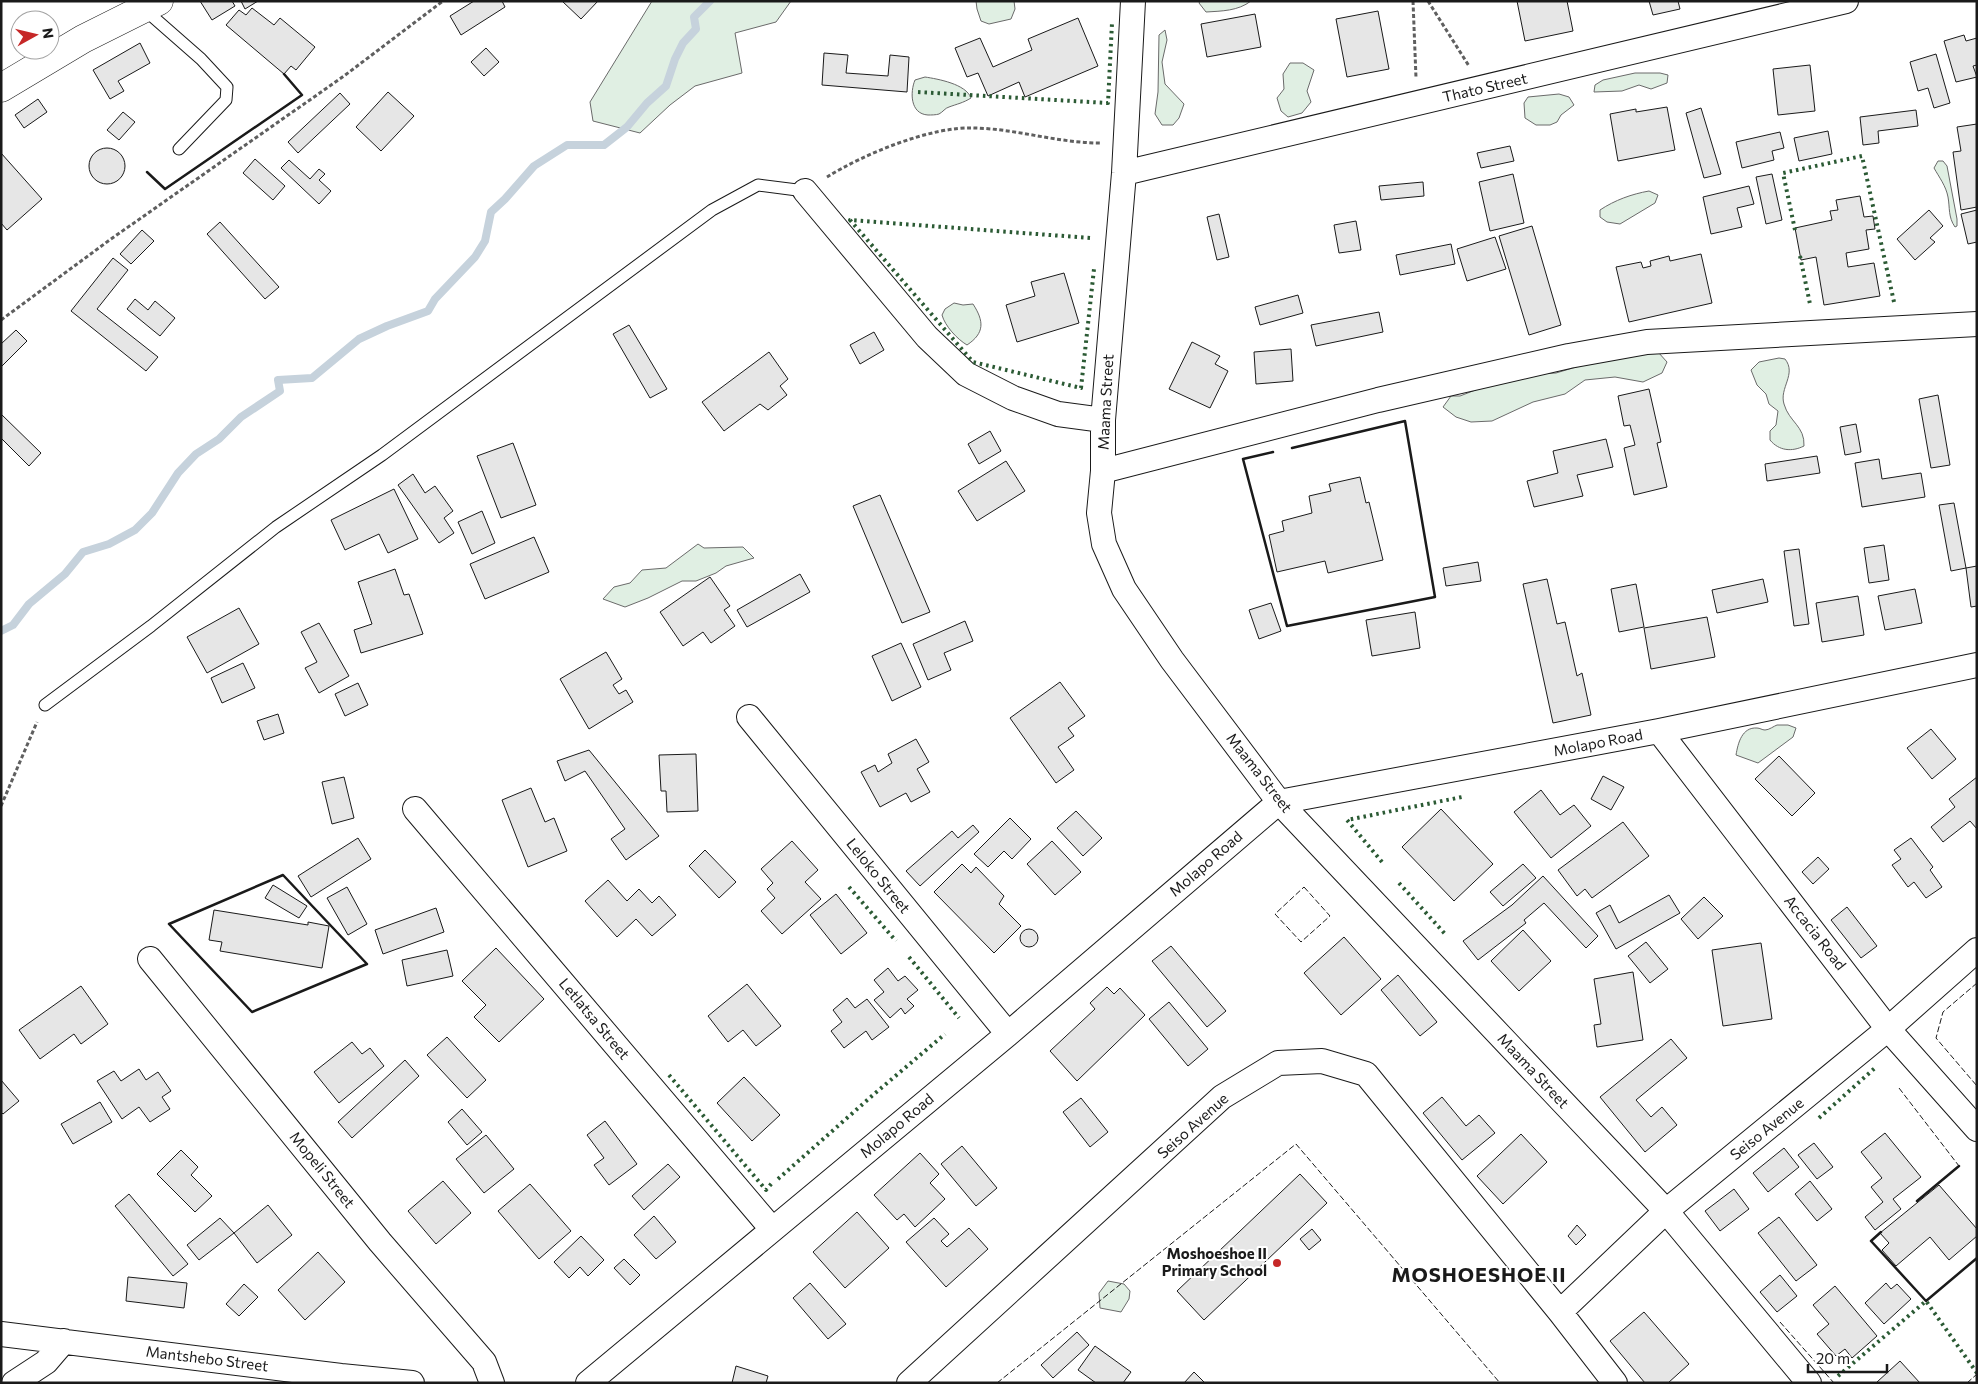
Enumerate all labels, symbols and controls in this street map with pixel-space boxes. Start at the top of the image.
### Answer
north arrow [10,10,60,60]
text: N [39,27,58,40]
street label: Thato Street [1441,69,1529,106]
street label: Maama Street [1093,353,1117,450]
street label: Molapo Road [1552,725,1644,760]
street label: Maama Street [1223,729,1296,816]
street label: Molapo Road [1165,827,1245,900]
street label: Leloko Street [843,834,914,917]
street label: Accacia Road [1781,891,1850,973]
street label: Letlatsa Street [556,974,634,1063]
street label: Maama Street [1494,1029,1573,1112]
street label: Molapo Road [856,1089,937,1161]
street label: Seiso Avenue [1153,1089,1232,1162]
street label: Seiso Avenue [1726,1093,1807,1163]
street label: Mopeli Street [287,1128,359,1211]
place label: Moshoeshoe II Primary School [1162,1244,1267,1279]
marker: Moshoeshoe II Primary School [1271,1257,1283,1269]
district label: MOSHOESHOE II [1391,1262,1567,1286]
street label: Mantshebo Street [145,1342,269,1374]
scale bar [1808,1342,1887,1374]
text: 20 m [1816,1349,1850,1367]

